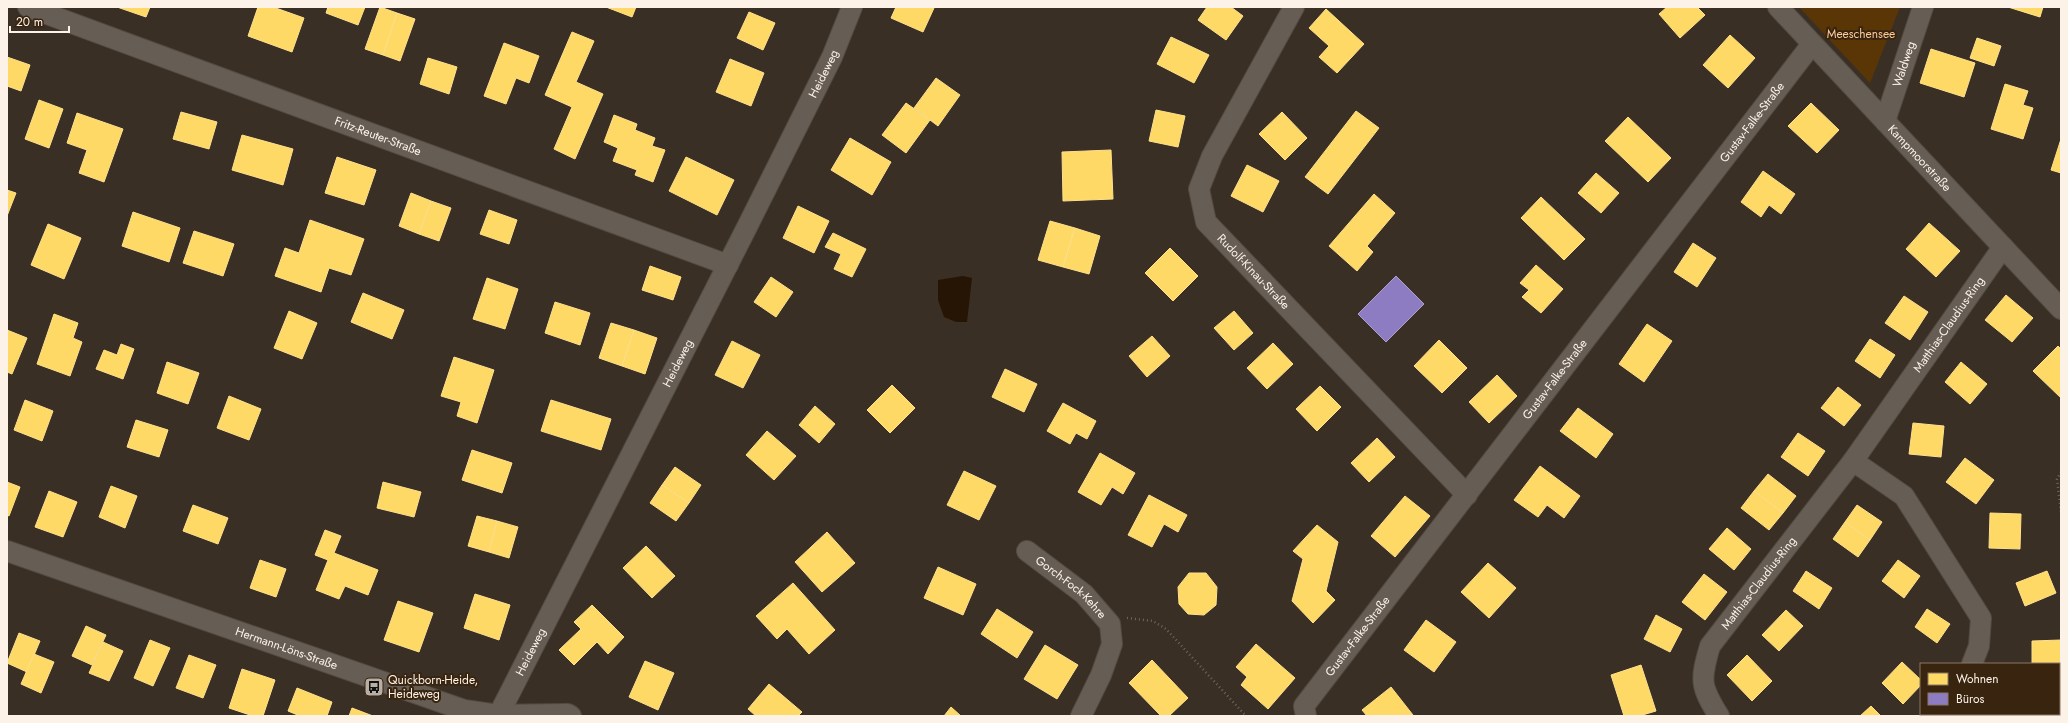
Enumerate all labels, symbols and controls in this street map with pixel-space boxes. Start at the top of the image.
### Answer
scale bar [10,8,69,34]
text: 20 m [16,13,43,31]
park label: Meeschensee [1827,25,1895,43]
street label: Waldweg [1888,39,1920,89]
street label: Heideweg [804,47,843,101]
street label: Gustav-Falke-Straße [1715,78,1789,166]
street label: Fritz-Reuter-Straße [332,112,424,160]
street label: Kampmoorstraße [1884,121,1956,196]
street label: Rudolf-Kinau-Straße [1213,230,1294,313]
street label: Matthias-Claudius-Ring [1909,273,1989,376]
street label: Gustav-Falke-Straße [1518,335,1591,423]
street label: Heideweg [658,336,697,390]
street label: Matthias-Claudius-Ring [1717,533,1801,634]
street label: Gorch-Fock-Kehre [1031,551,1111,623]
street label: Gustav-Falke-Straße [1321,592,1394,680]
street label: Hermann-Löns-Straße [233,622,340,674]
street label: Heideweg [511,625,550,679]
legend [1920,663,2060,715]
text: Wohnen [1956,670,1999,688]
place label: Quickborn-Heide, Heideweg [388,671,478,703]
bus stop icon: Quickborn-Heide, Heideweg [363,676,385,698]
text: Büros [1956,690,1984,708]

